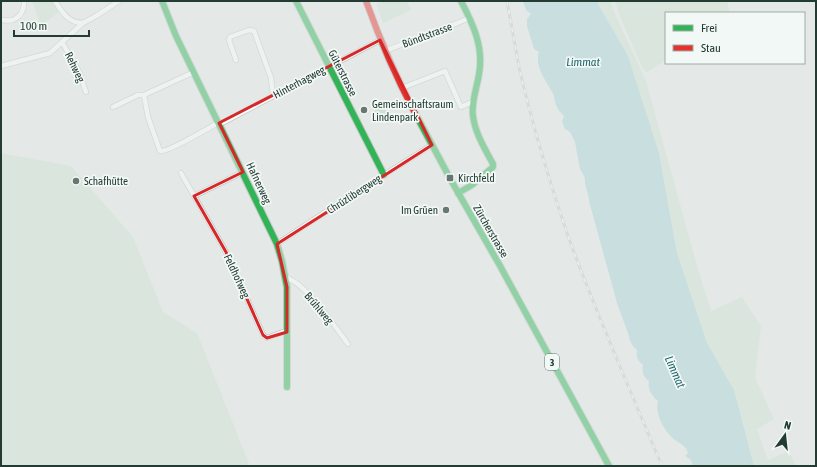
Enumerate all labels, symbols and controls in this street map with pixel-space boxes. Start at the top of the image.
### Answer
scale bar [14,12,89,38]
legend [665,12,805,64]
text: 100 m [20,19,47,33]
street label: Bündtstrasse [400,20,454,50]
text: Frei [701,21,717,35]
text: Stau [701,41,721,55]
street label: Güterstrasse [326,48,360,98]
street label: Rehweg [63,50,88,84]
water label: Limmat [566,55,600,69]
street label: Hinterhagweg [271,63,327,101]
place label: Gemeinschaftsraum Lindenpark [372,98,454,123]
marker: Gemeinschaftsraum Lindenpark [359,105,369,115]
street label: Hafnerweg [244,160,274,206]
street label: Chrüzlibergweg [325,172,384,216]
place label: Kirchfeld [458,172,495,184]
marker: Kirchfeld [445,173,455,183]
place label: Schafhütte [84,175,128,187]
marker: Schafhütte [71,176,81,186]
street label: Zürcherstrasse [471,202,511,260]
place label: Im Grüen [401,204,438,216]
marker: Im Grüen [441,205,451,215]
street label: Feldhofweg [222,252,252,300]
street label: Brühlweg [302,290,336,327]
road number: 3 [545,354,559,370]
water label: Limmat [662,354,688,391]
north arrow [765,415,805,455]
text: N [783,419,792,432]

